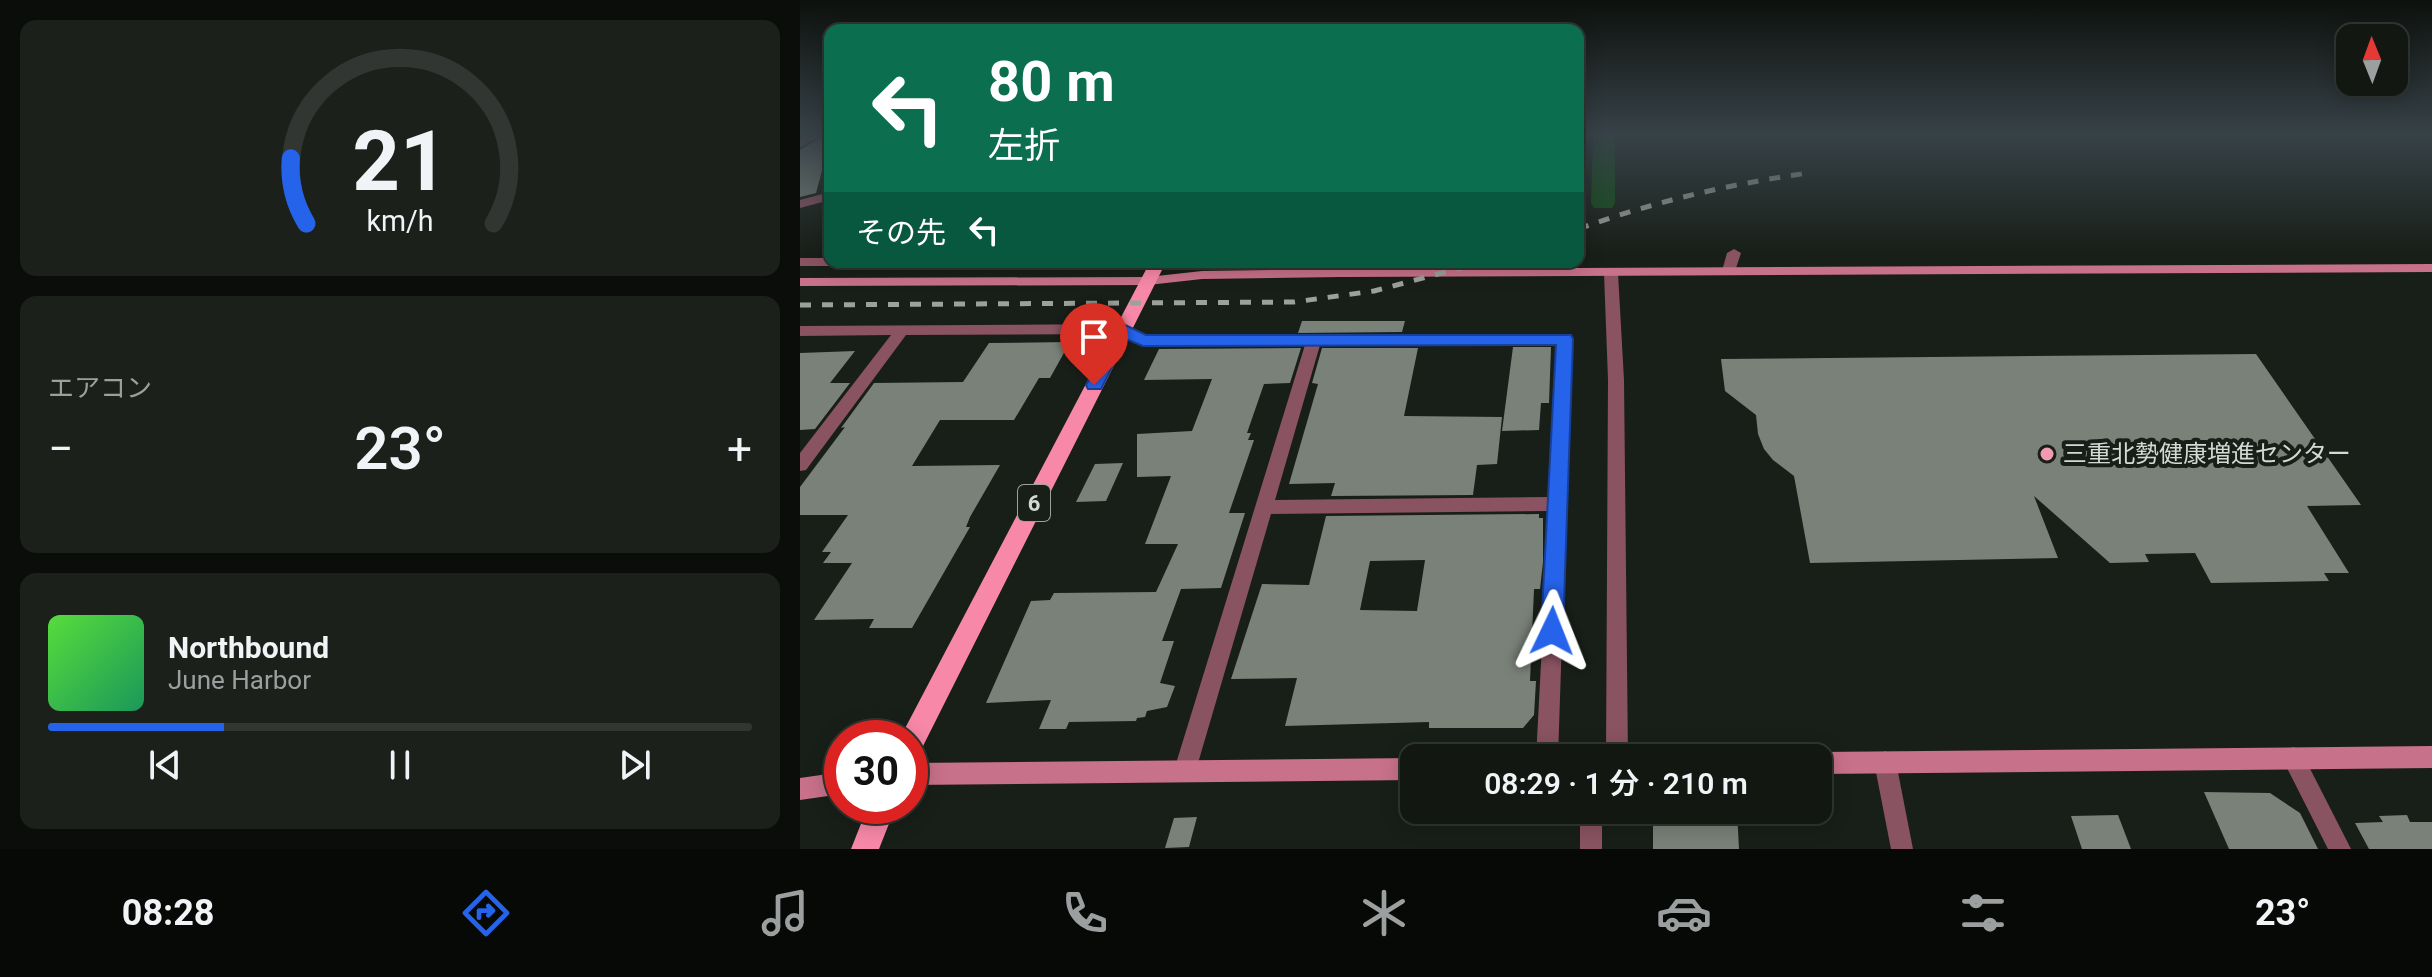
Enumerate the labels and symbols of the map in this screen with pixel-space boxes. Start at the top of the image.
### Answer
north arrow [2336,24,2408,96]
pin [1060,303,1128,385]
place label: 三重北勢健康増進センター [2063,440,2351,468]
marker: 三重北勢健康増進センター [2038,445,2056,463]
road number: 6 [1018,485,1050,521]
position arrow [1510,589,1594,673]
speed limit sign: 30 [824,720,928,824]

